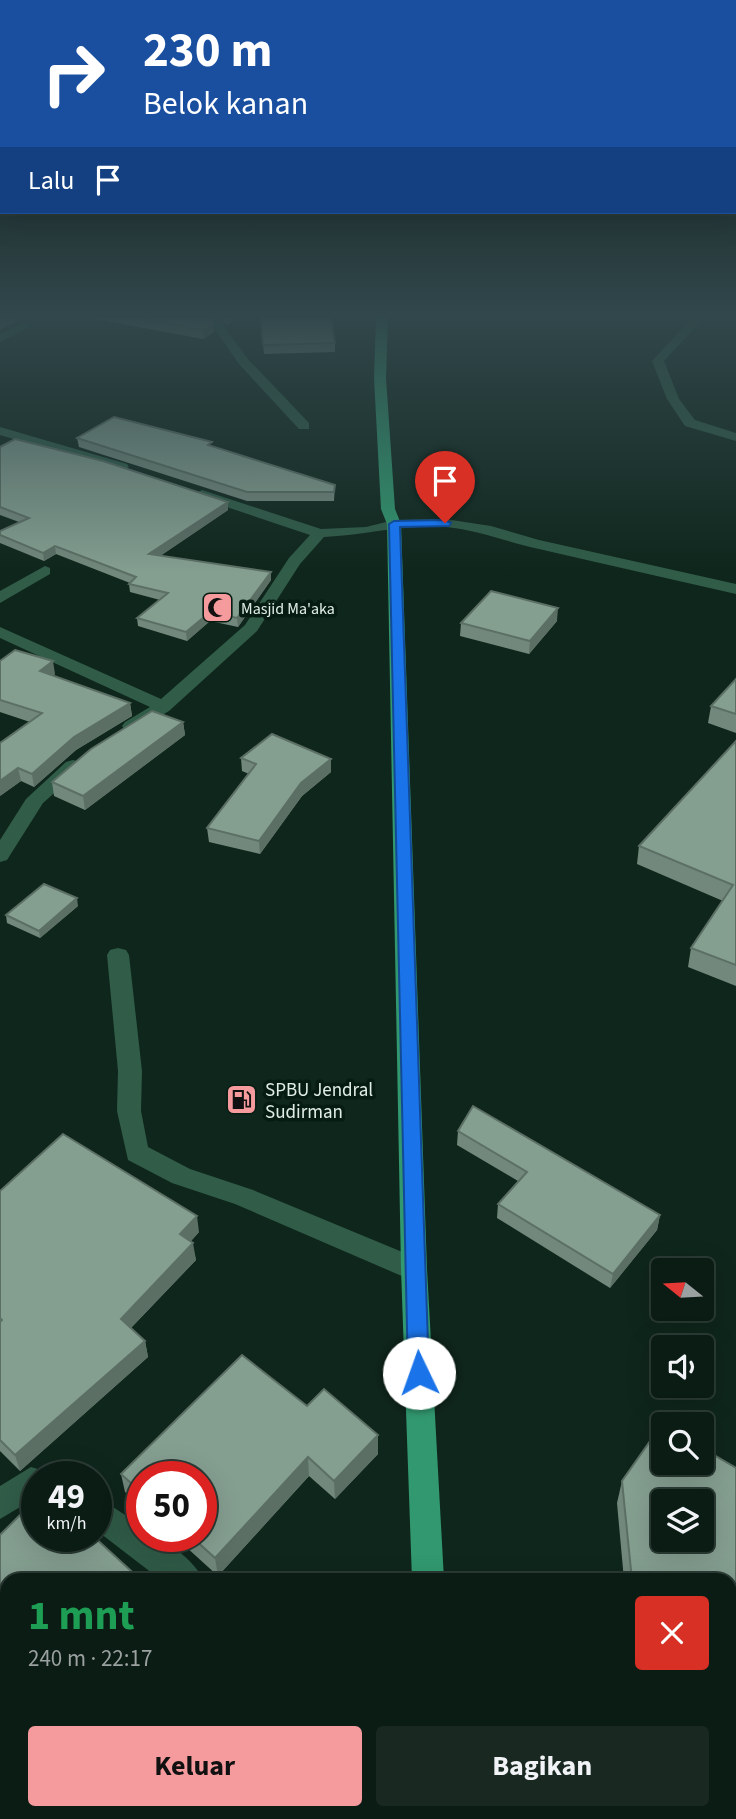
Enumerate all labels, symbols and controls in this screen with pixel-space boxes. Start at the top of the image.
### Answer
text: 230 m [143,16,272,86]
icon: right [28,28,119,119]
text: Belok kanan [143,81,308,127]
icon: arrive [89,161,127,199]
text: Lalu [28,162,75,199]
pin [415,451,475,523]
icon: arrive [426,462,464,500]
mosque icon: Masjid Ma'aka [201,591,235,625]
place label: Masjid Ma'aka [241,598,335,620]
place label: SPBU Jendral Sudirman [265,1077,373,1126]
fuel station icon: SPBU Jendral Sudirman [225,1083,259,1117]
north arrow [651,1258,714,1321]
map controls [651,1258,714,1552]
button: sound [651,1335,714,1398]
position arrow [382,1336,456,1410]
button: search [651,1412,714,1475]
speed limit sign: 50 [126,1461,217,1552]
text: 49 [48,1472,85,1522]
button: layers [651,1489,714,1552]
text: km/h [47,1511,86,1536]
text: 1 mnt [28,1586,135,1646]
button: close [635,1596,709,1670]
text: 240 m · 22:17 [28,1642,152,1675]
button: Keluar [28,1726,362,1806]
button: Bagikan [376,1726,709,1806]

